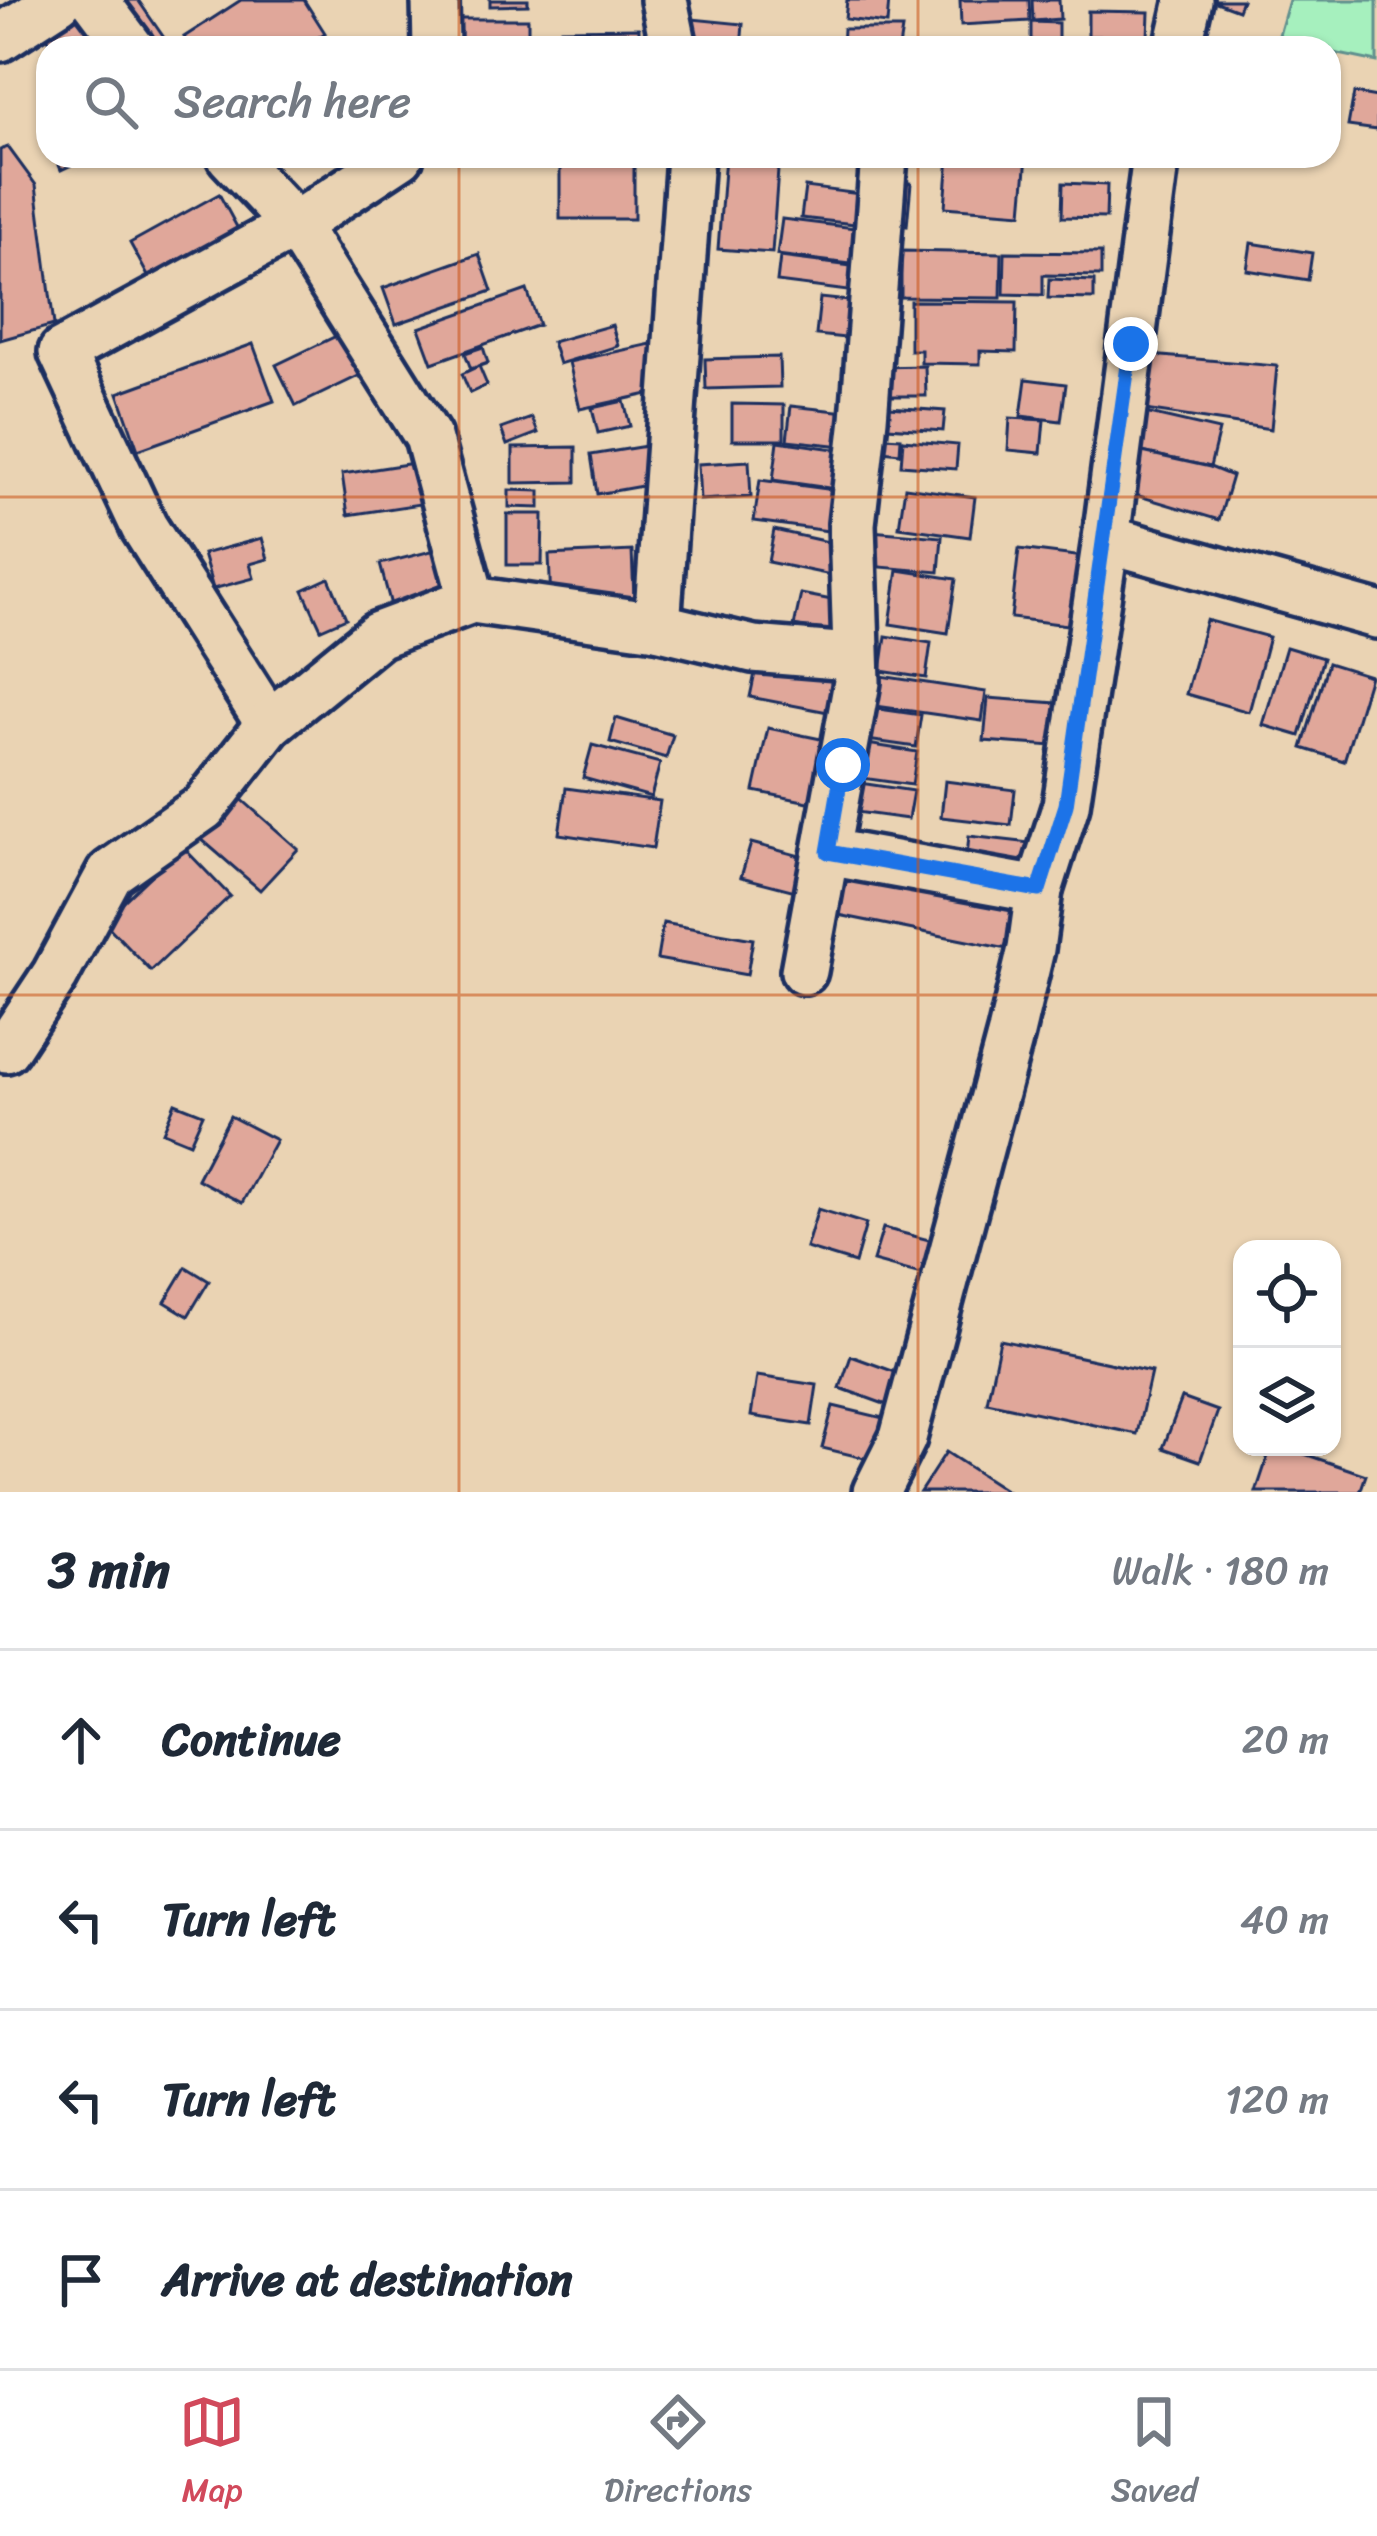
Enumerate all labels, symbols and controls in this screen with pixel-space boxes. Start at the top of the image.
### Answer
search box [36,36,1341,168]
text: Search here [174,62,411,142]
icon: search [78,69,144,135]
route end [1104,317,1158,371]
route start [816,738,870,792]
map controls [1233,1240,1341,1456]
button: locate [1233,1240,1341,1348]
button: layers [1233,1348,1341,1456]
text: 3 min [48,1525,170,1615]
text: Walk · 180 m [1112,1536,1329,1605]
text: Continue [162,1700,341,1780]
text: 20 m [1242,1705,1329,1774]
icon: ahead [48,1707,114,1773]
text: Turn left [162,1880,335,1960]
text: 40 m [1240,1885,1329,1954]
icon: left [48,1887,114,1953]
text: Turn left [162,2060,335,2140]
text: 120 m [1225,2065,1329,2134]
icon: left [48,2067,114,2133]
text: Arrive at destination [162,2240,572,2320]
icon: arrive [48,2247,114,2313]
tab: Map [179,2389,245,2519]
tab: Directions [604,2389,752,2519]
tab: Saved [1111,2389,1198,2519]

